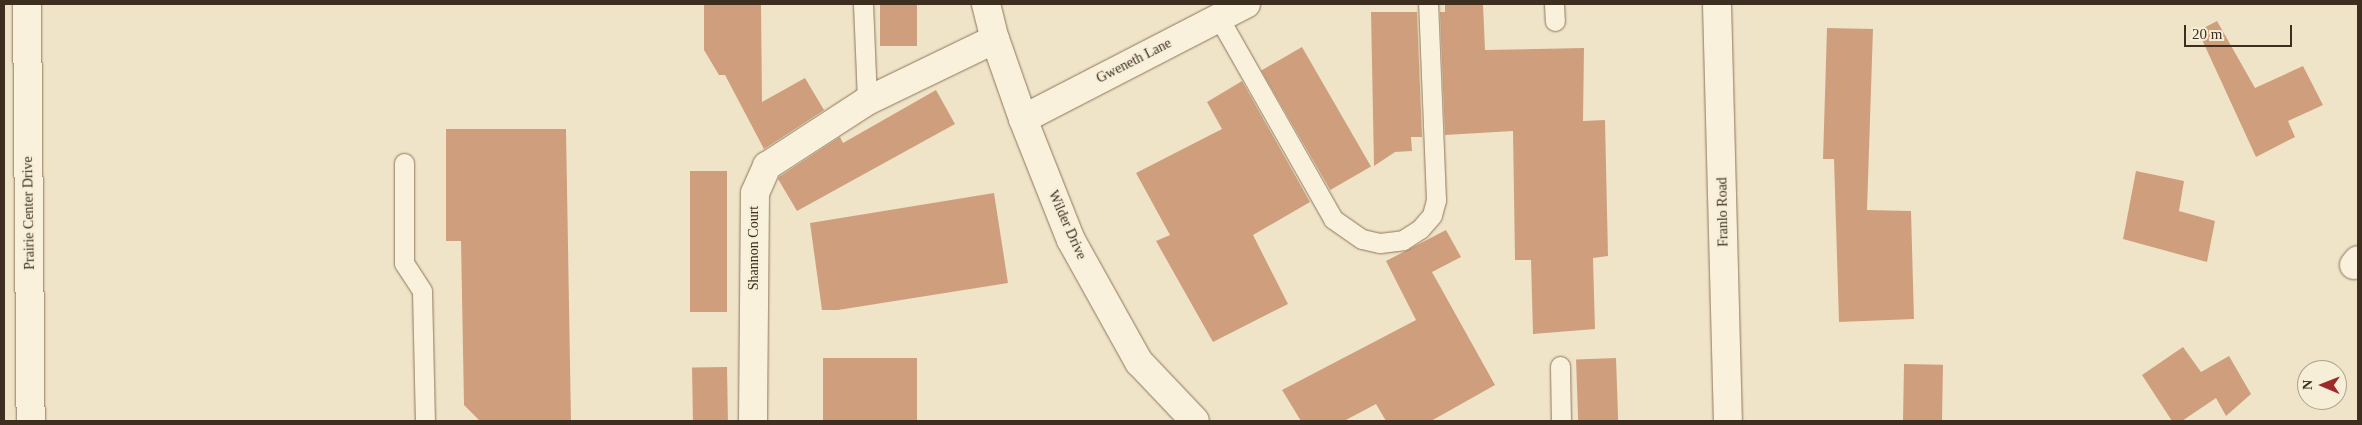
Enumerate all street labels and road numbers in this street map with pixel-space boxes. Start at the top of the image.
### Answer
street label: Gweneth Lane [1094,35,1174,87]
street label: Prairie Center Drive [20,156,38,270]
street label: Franlo Road [1714,177,1732,247]
street label: Wilder Drive [1044,188,1090,262]
street label: Shannon Court [746,206,762,290]

